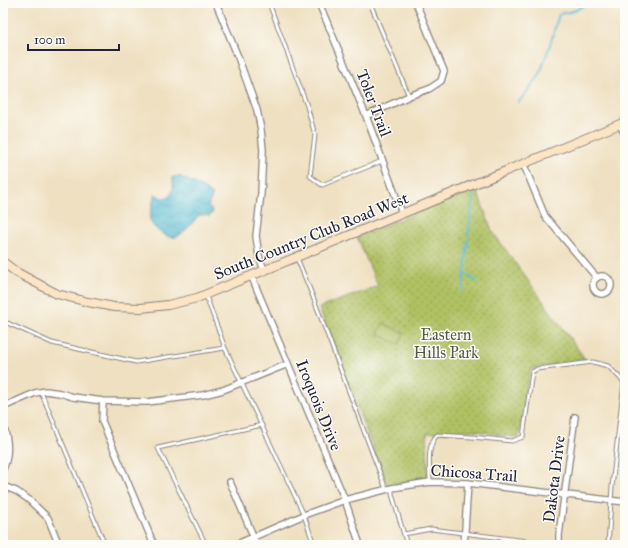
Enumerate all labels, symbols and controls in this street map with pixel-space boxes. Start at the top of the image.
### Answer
scale bar [28,26,119,52]
text: 100 m [34,33,65,47]
street label: Toler Trail [353,67,396,140]
street label: South Country Club Road West [211,188,411,284]
park label: Eastern Hills Park [413,325,479,362]
street label: Iroquois Drive [291,357,346,454]
street label: Dakota Drive [539,434,569,524]
street label: Chicosa Trail [430,460,519,486]

